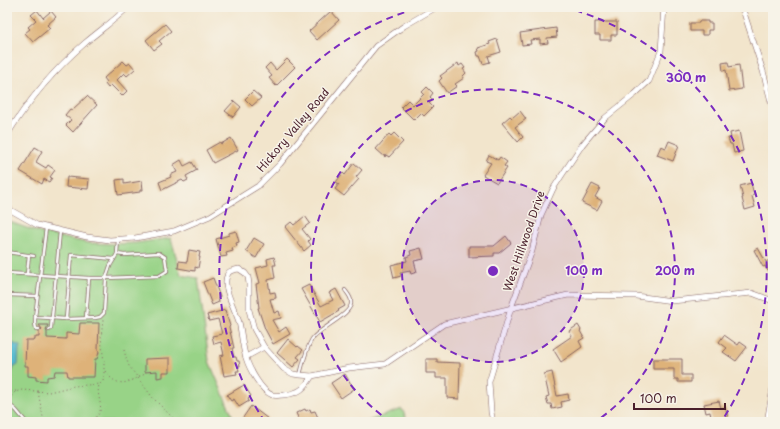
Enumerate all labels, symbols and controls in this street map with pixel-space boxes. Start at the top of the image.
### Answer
text: 300 m [666,68,706,86]
street label: Hickory Valley Road [252,84,333,175]
street label: West Hillwood Drive [498,188,549,293]
text: 100 m [565,261,603,279]
text: 200 m [655,261,695,279]
centre of rings [486,264,500,278]
scale bar [634,385,725,411]
text: 100 m [640,389,677,407]

